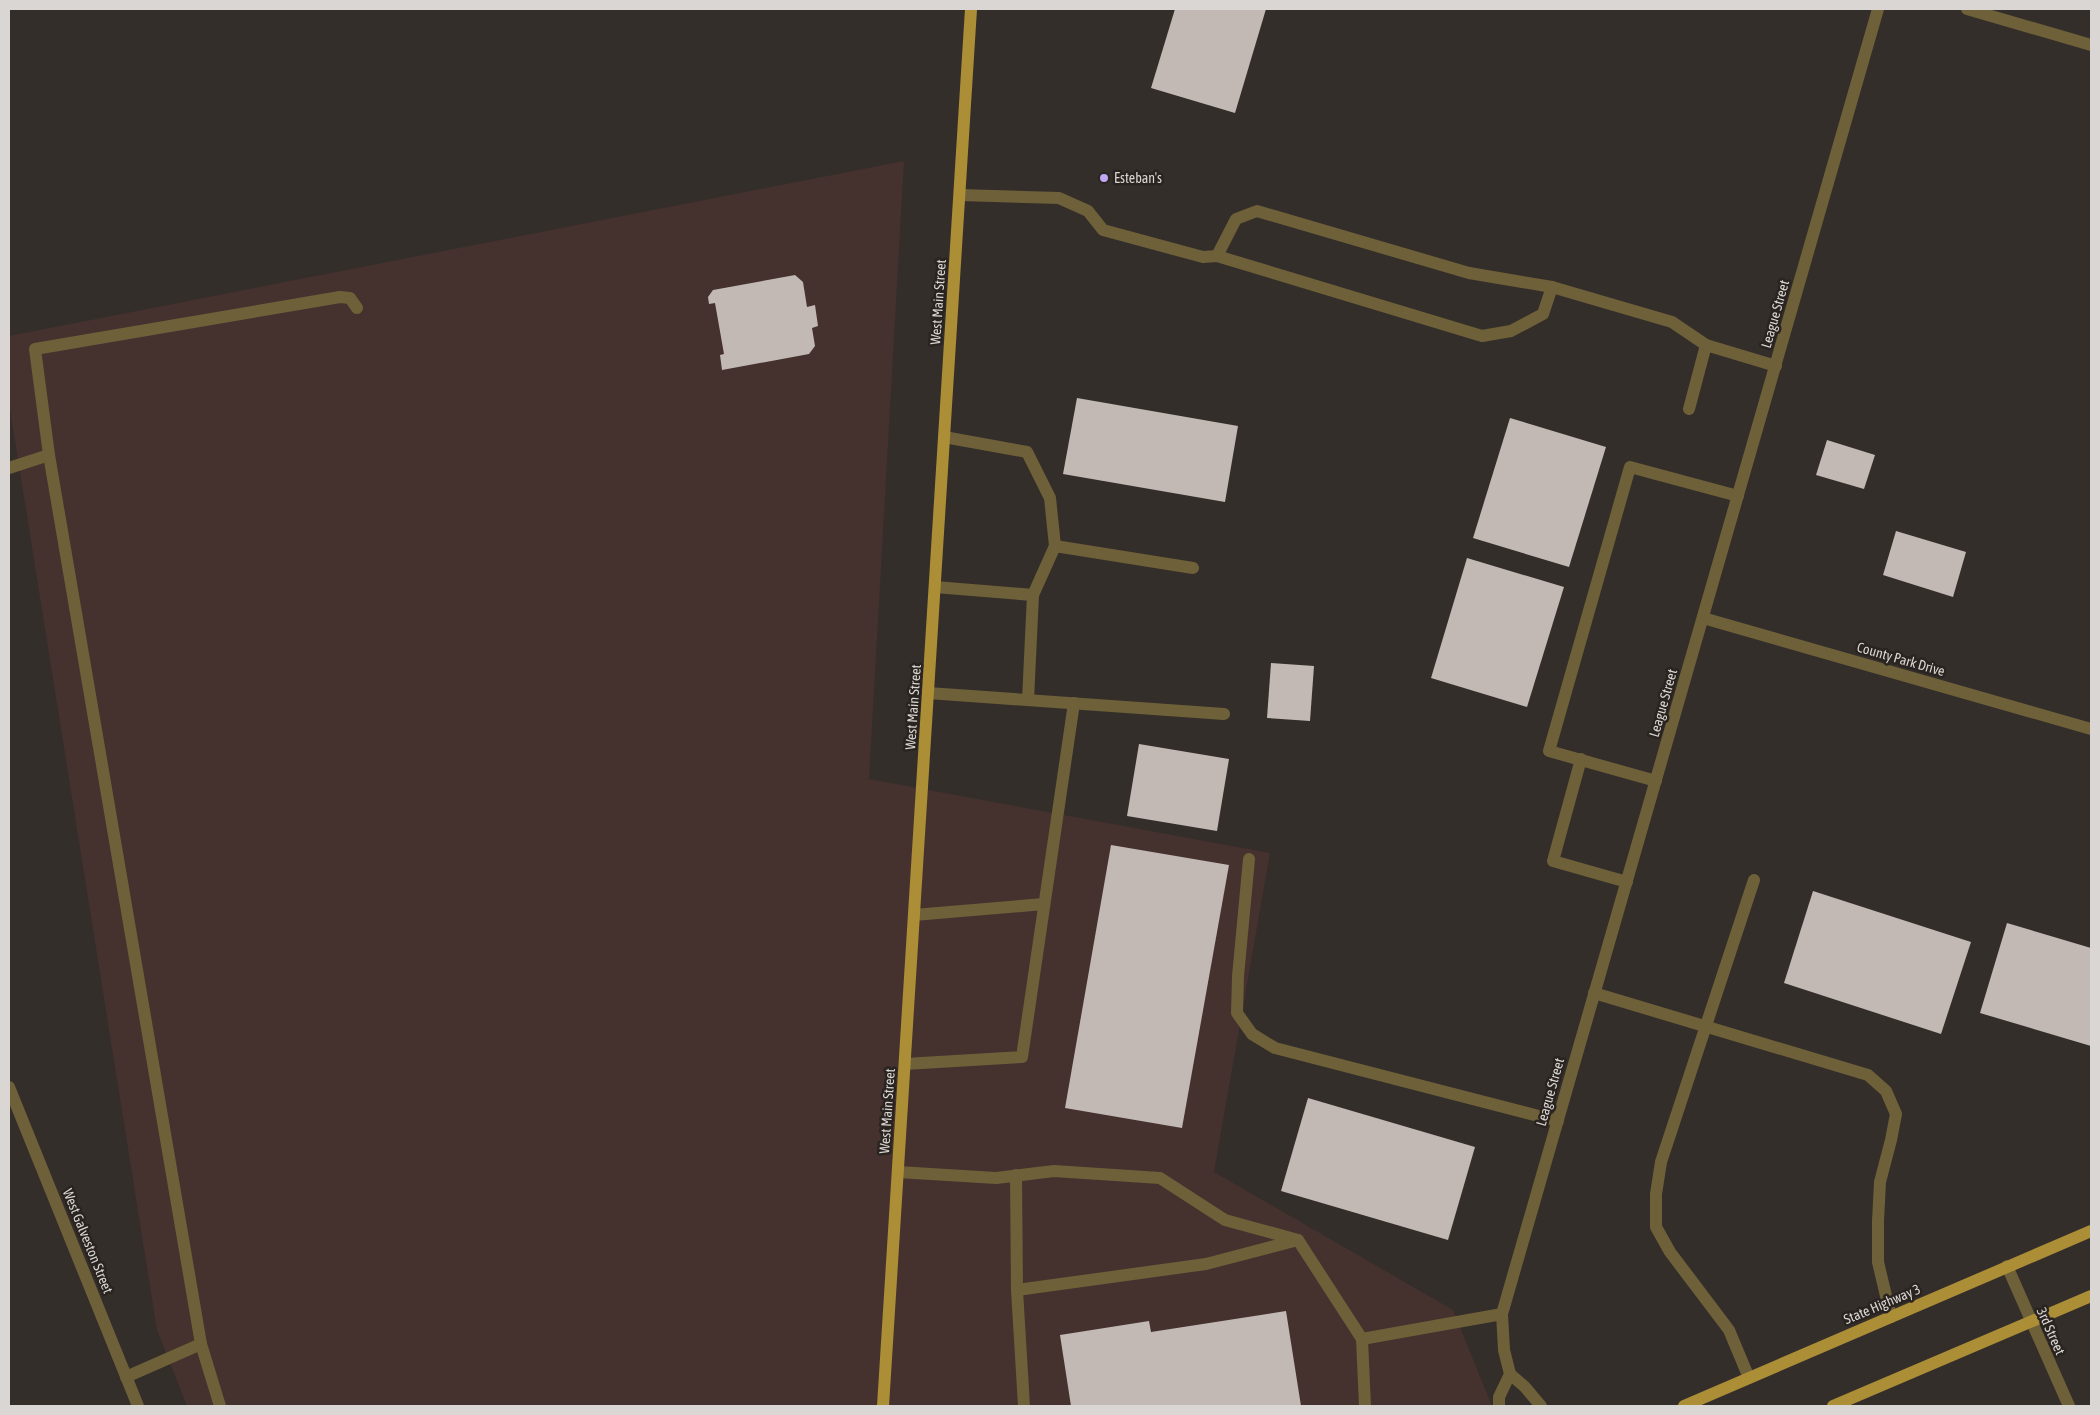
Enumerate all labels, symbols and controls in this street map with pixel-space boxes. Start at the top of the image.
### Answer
place label: Esteban's [1114,170,1162,186]
marker: Esteban's [1098,172,1110,184]
street label: West Main Street [927,259,949,345]
street label: League Street [1758,278,1792,350]
street label: County Park Drive [1855,639,1947,679]
street label: West Main Street [902,664,924,750]
street label: League Street [1646,667,1680,739]
street label: League Street [1533,1056,1567,1128]
street label: West Main Street [876,1068,898,1154]
street label: West Galveston Street [60,1186,116,1296]
street label: State Highway 3 [1841,1281,1923,1327]
street label: 3rd Street [2034,1305,2068,1357]

